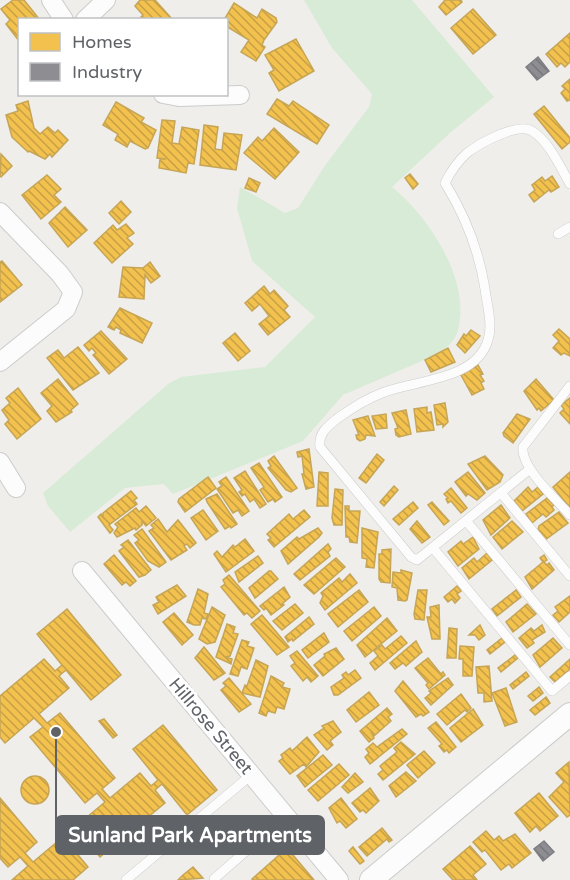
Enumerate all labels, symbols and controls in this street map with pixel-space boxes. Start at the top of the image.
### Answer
legend [18,18,228,96]
text: Homes [72,31,132,53]
text: Industry [72,61,143,83]
street label: Hillrose Street [164,673,258,779]
callout: Sunland Park Apartments [56,816,324,854]
text: Sunland Park Apartments [68,824,312,848]

